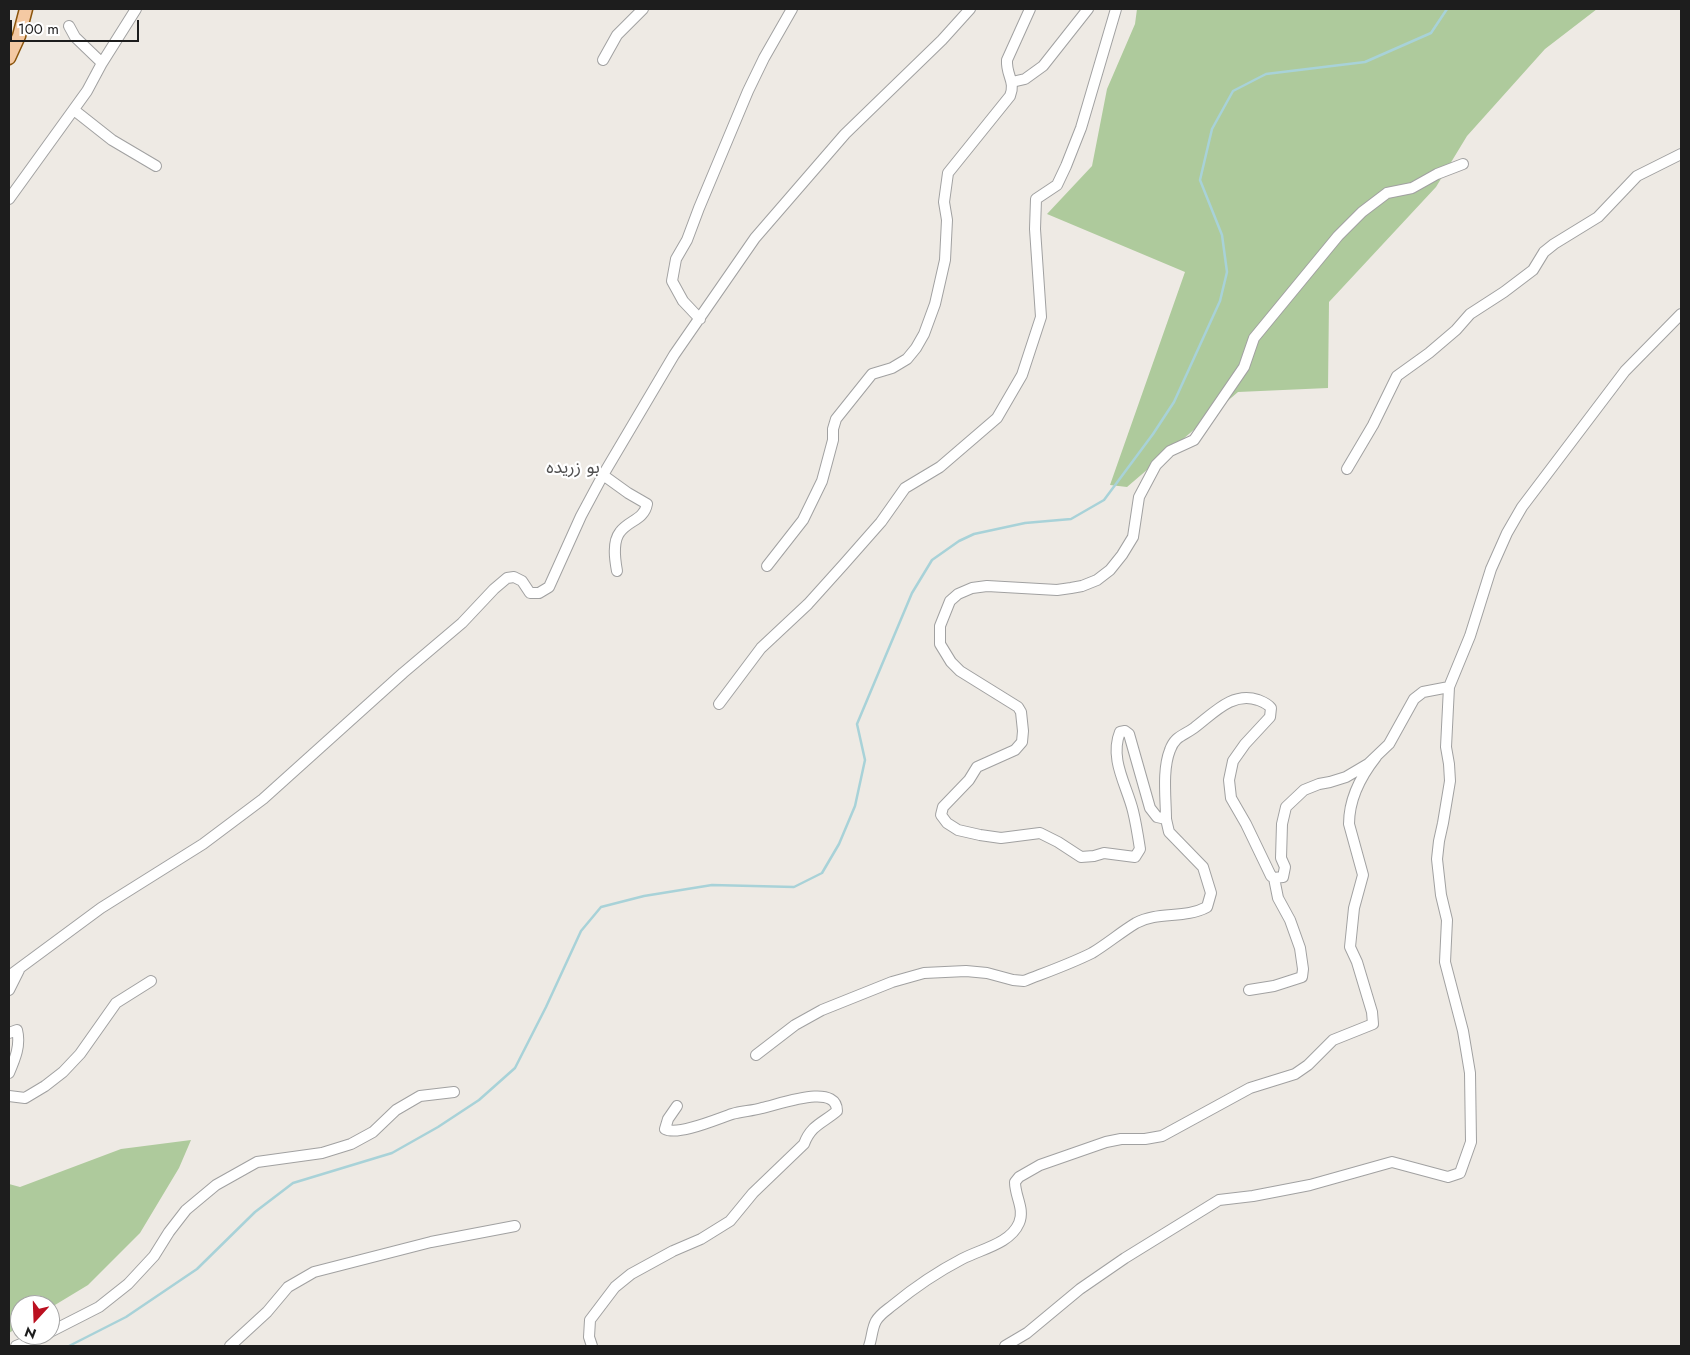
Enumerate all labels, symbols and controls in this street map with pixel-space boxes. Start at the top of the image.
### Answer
scale bar [12,10,141,42]
text: 100 m [18,18,59,40]
district label: بو زريده [546,458,600,480]
north arrow [10,1295,60,1345]
text: N [22,1322,39,1344]

